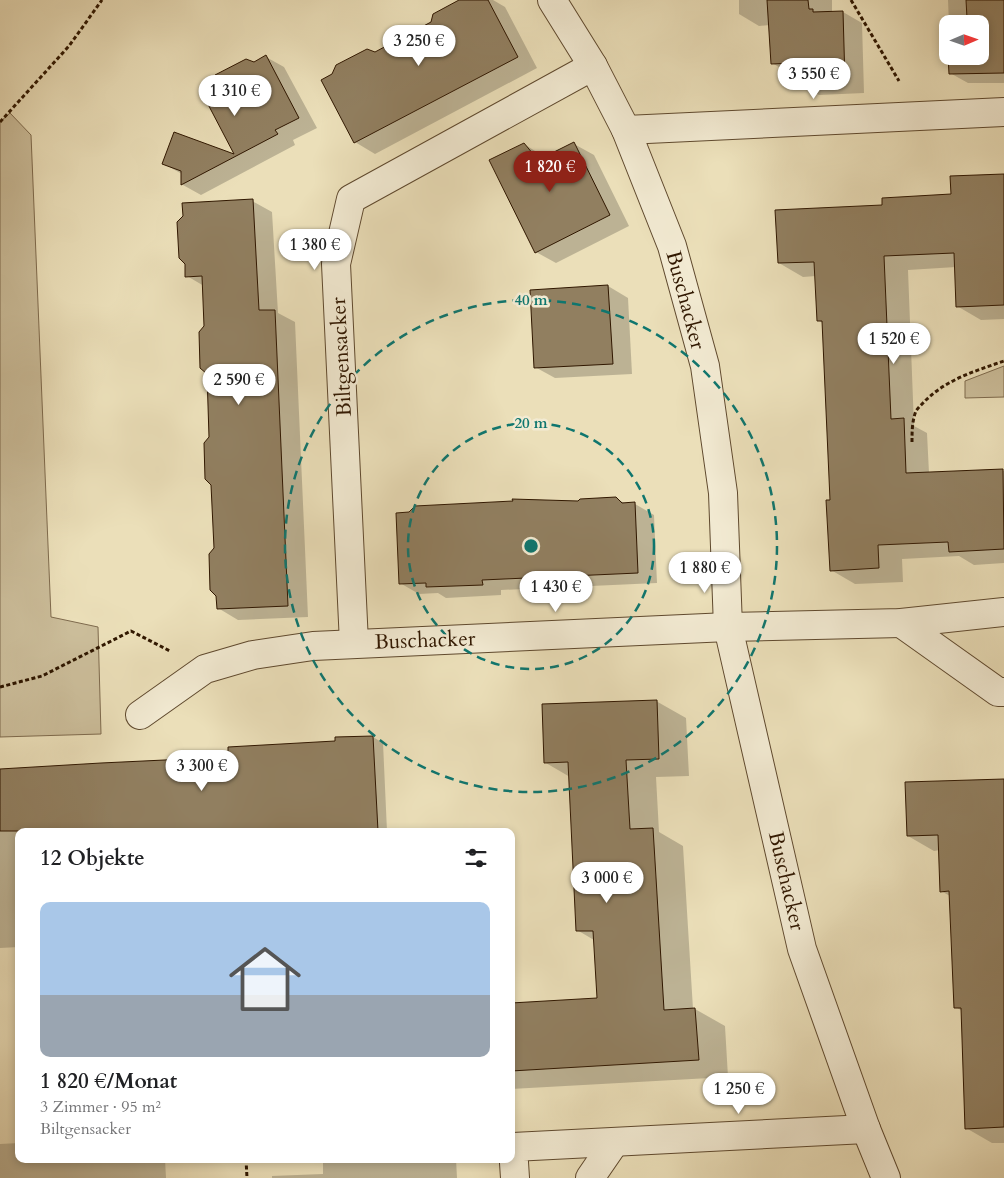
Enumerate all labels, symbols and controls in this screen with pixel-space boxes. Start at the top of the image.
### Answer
north arrow [939,15,989,65]
map controls [939,15,989,65]
pin: 3 250 € [373,24,465,67]
text: 3 250 € [394,30,444,52]
pin: 3 550 € [768,58,860,100]
text: 3 550 € [789,63,839,85]
pin: 1 310 € [189,74,281,117]
text: 1 310 € [210,80,260,102]
pin: 1 820 € [504,150,596,193]
text: 1 820 € [525,156,575,178]
pin: 1 380 € [269,228,361,271]
text: 1 380 € [290,234,340,256]
street label: Buschacker [658,248,713,353]
text: 40 m [514,290,548,310]
street label: Biltgensacker [324,296,359,417]
pin: 1 520 € [848,322,940,365]
text: 1 520 € [869,328,919,350]
pin: 2 590 € [193,364,285,406]
text: 2 590 € [214,369,264,391]
text: 20 m [514,413,548,433]
centre of rings [522,537,540,555]
pin: 1 880 € [659,552,751,594]
text: 1 880 € [680,557,730,579]
pin: 1 430 € [510,570,602,613]
text: 1 430 € [531,576,581,598]
street label: Buschacker [374,624,476,657]
pin: 3 300 € [156,750,248,792]
text: 3 300 € [177,755,227,777]
street label: Buschacker [761,829,812,934]
text: 12 Objekte [40,844,145,873]
icon: filters [462,844,490,872]
pin: 3 000 € [561,862,653,904]
text: 3 000 € [582,867,632,889]
icon: home [220,934,310,1024]
text: 1 820 €/Monat [40,1067,177,1096]
pin: 1 250 € [693,1072,785,1115]
text: 1 250 € [714,1078,764,1100]
text: 3 Zimmer · 95 m² [40,1096,161,1118]
text: Biltgensacker [40,1118,131,1140]

